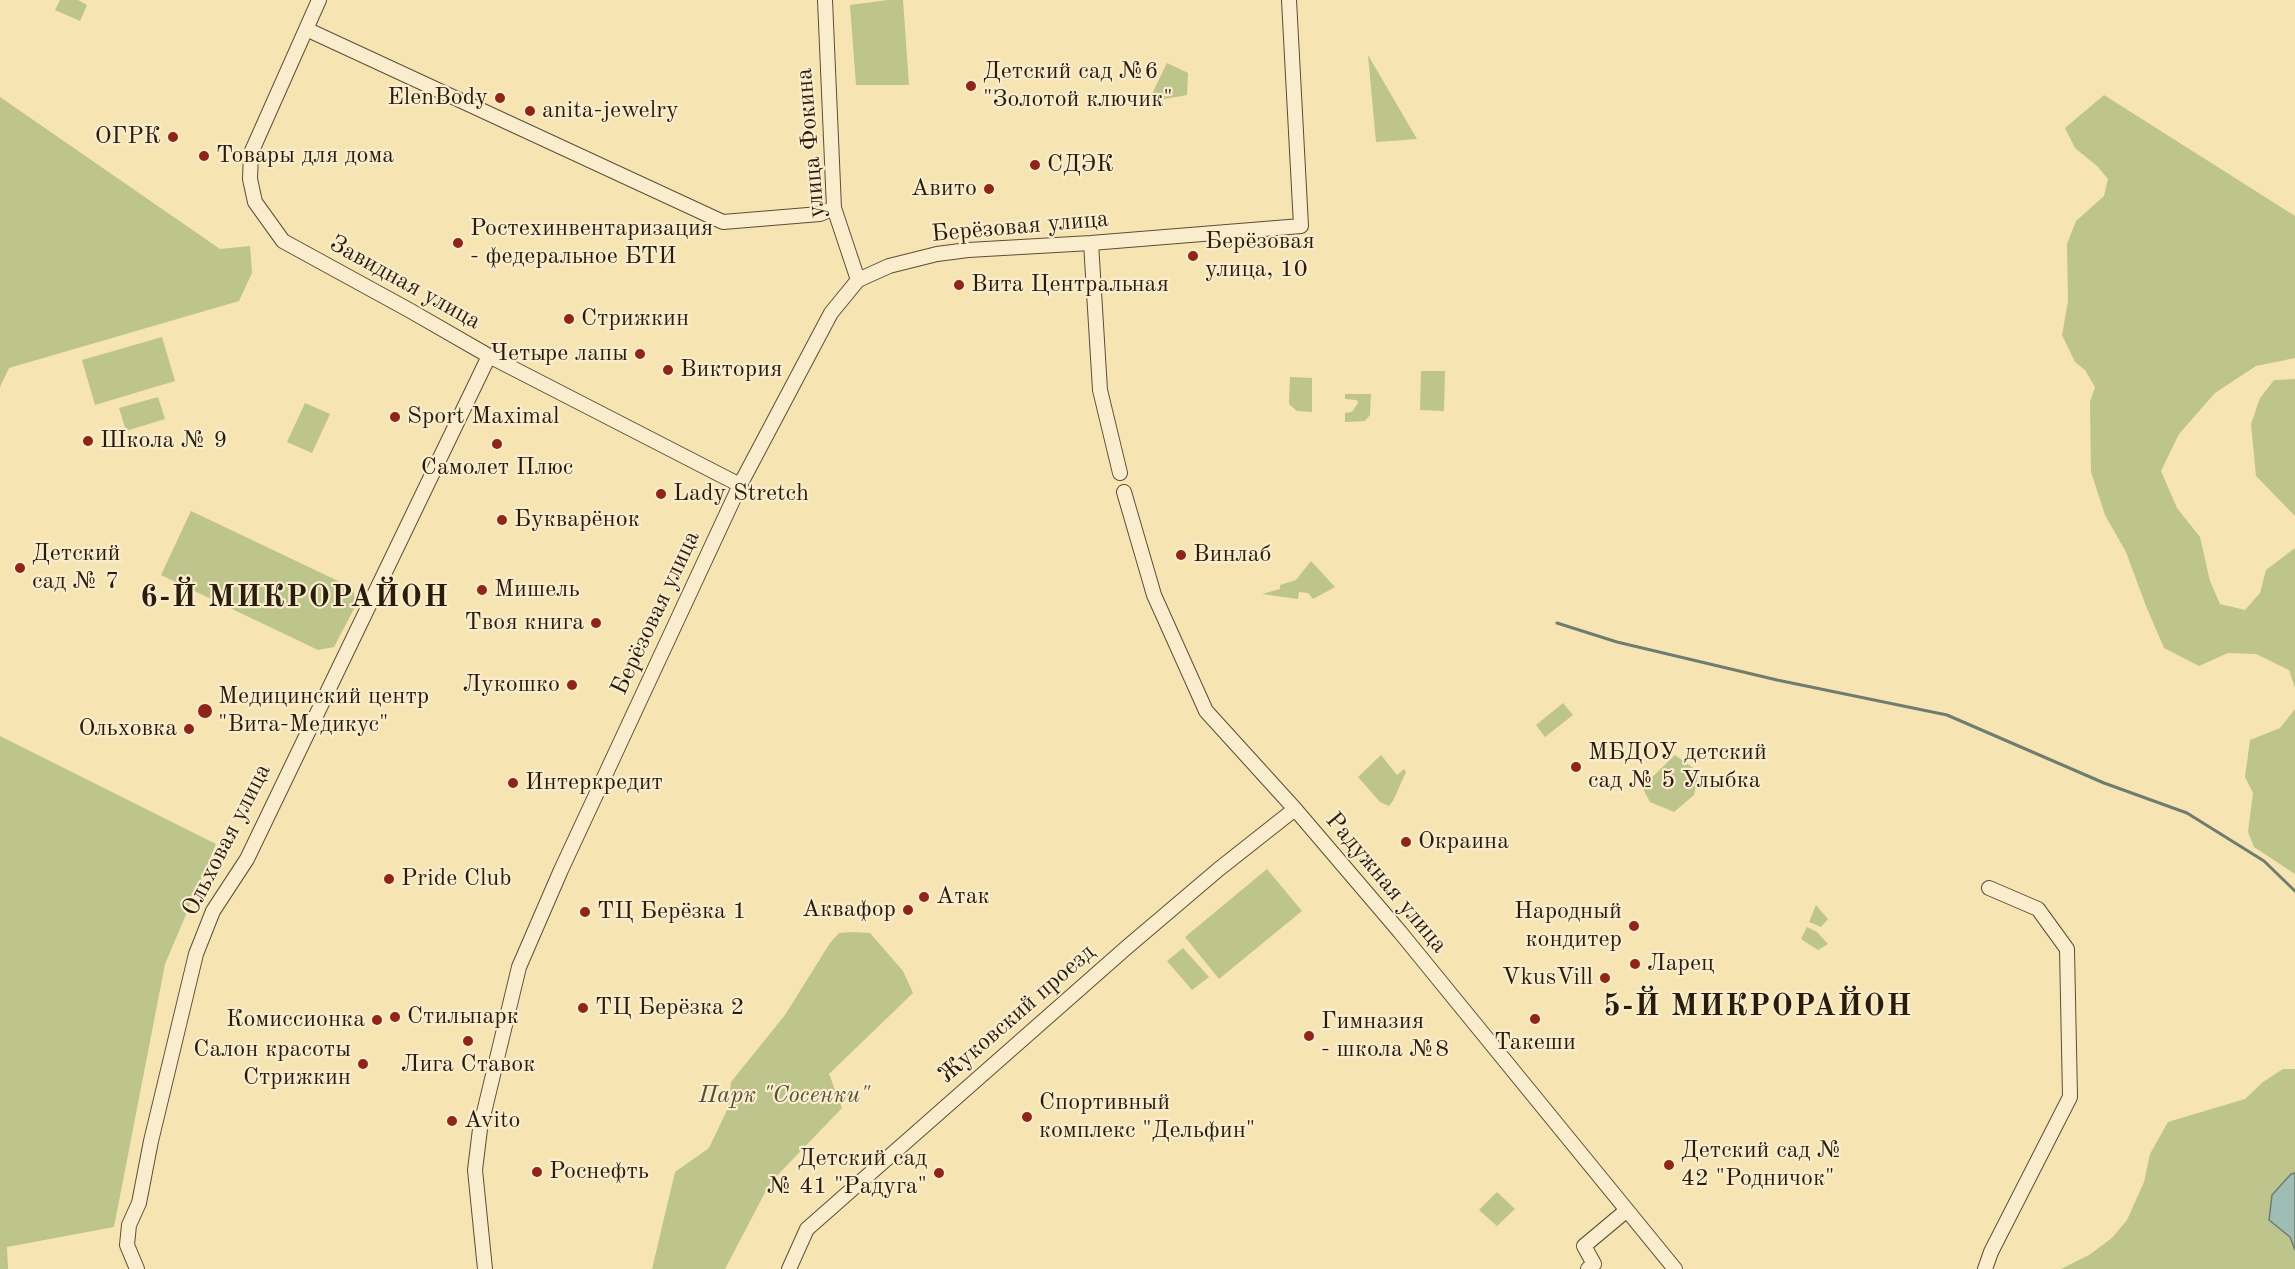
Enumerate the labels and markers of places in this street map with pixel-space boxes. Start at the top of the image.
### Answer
place label: Детский сад №6 "Золотой ключик" [983,58,1173,114]
marker: Детский сад №6 "Золотой ключик" [964,79,978,93]
place label: ElenBody [387,84,488,112]
marker: ElenBody [493,91,507,105]
place label: anita-jewelry [542,97,679,125]
marker: anita-jewelry [523,104,537,118]
place label: ОГРК [95,123,161,151]
marker: ОГРК [166,130,180,144]
place label: Товары для дома [216,142,394,170]
marker: Товары для дома [197,149,211,163]
place label: СДЭК [1047,151,1114,179]
marker: СДЭК [1028,158,1042,172]
place label: Авито [911,175,977,203]
marker: Авито [982,182,996,196]
place label: Ростехинвентаризация - федеральное БТИ [470,215,713,271]
place label: Берёзовая улица, 10 [1205,228,1315,284]
marker: Ростехинвентаризация - федеральное БТИ [451,236,465,250]
marker: Берёзовая улица, 10 [1186,249,1200,263]
place label: Вита Центральная [971,271,1169,299]
marker: Вита Центральная [952,278,966,292]
place label: Стрижкин [581,305,689,333]
marker: Стрижкин [562,312,576,326]
place label: Четыре лапы [490,340,628,368]
marker: Четыре лапы [633,347,647,361]
place label: Виктория [680,356,783,384]
marker: Виктория [661,363,675,377]
place label: Sport Maximal [407,403,559,431]
marker: Sport Maximal [388,410,402,424]
place label: Школа № 9 [100,427,227,455]
marker: Школа № 9 [81,434,95,448]
marker: Самолет Плюс [490,437,504,451]
place label: Самолет Плюс [421,454,573,482]
place label: Lady Stretch [673,480,809,508]
marker: Lady Stretch [654,487,668,501]
place label: Букварёнок [514,506,640,534]
marker: Букварёнок [495,513,509,527]
place label: Детский сад № 7 [32,540,120,596]
place label: Винлаб [1193,541,1271,569]
marker: Винлаб [1174,548,1188,562]
marker: Детский сад № 7 [13,561,27,575]
place label: Мишель [494,576,580,604]
marker: Мишель [475,583,489,597]
place label: Твоя книга [465,609,584,637]
marker: Твоя книга [589,616,603,630]
place label: Лукошко [462,671,560,699]
marker: Лукошко [565,678,579,692]
place label: Медицинский центр "Вита-Медикус" [218,683,429,739]
marker: Медицинский центр "Вита-Медикус" [196,702,214,720]
place label: Ольховка [79,715,177,743]
marker: Ольховка [182,722,196,736]
place label: МБДОУ детский сад № 5 Улыбка [1588,739,1767,795]
marker: МБДОУ детский сад № 5 Улыбка [1569,760,1583,774]
place label: Интеркредит [525,769,663,797]
marker: Интеркредит [506,776,520,790]
place label: Окраина [1418,828,1509,856]
marker: Окраина [1399,835,1413,849]
place label: Pride Club [401,865,512,893]
marker: Pride Club [382,872,396,886]
place label: Атак [936,883,990,911]
marker: Атак [917,890,931,904]
place label: Аквафор [802,896,896,924]
place label: ТЦ Берёзка 1 [597,898,747,926]
place label: Народный кондитер [1514,898,1622,954]
marker: Аквафор [901,903,915,917]
marker: ТЦ Берёзка 1 [578,905,592,919]
marker: Народный кондитер [1627,919,1641,933]
place label: Ларец [1647,950,1714,978]
marker: Ларец [1628,957,1642,971]
place label: VkusVill [1502,964,1593,992]
marker: VkusVill [1598,971,1612,985]
place label: ТЦ Берёзка 2 [595,994,745,1022]
marker: ТЦ Берёзка 2 [576,1001,590,1015]
place label: Стильпарк [407,1003,519,1031]
place label: Комиссионка [226,1006,365,1034]
place label: Гимназия - школа №8 [1321,1008,1449,1064]
marker: Стильпарк [388,1010,402,1024]
marker: Такеши [1528,1012,1542,1026]
marker: Комиссионка [370,1013,384,1027]
marker: Гимназия - школа №8 [1302,1029,1316,1043]
place label: Такеши [1494,1029,1576,1057]
marker: Лига Ставок [461,1034,475,1048]
place label: Салон красоты Стрижкин [193,1036,351,1092]
place label: Лига Ставок [401,1051,535,1079]
marker: Салон красоты Стрижкин [356,1057,370,1071]
place label: Спортивный комплекс "Дельфин" [1039,1089,1255,1145]
place label: Avito [464,1107,520,1135]
marker: Спортивный комплекс "Дельфин" [1020,1110,1034,1124]
marker: Avito [445,1114,459,1128]
place label: Детский сад № 42 "Родничок" [1681,1137,1843,1193]
place label: Детский сад № 41 "Радуга" [767,1145,927,1201]
place label: Роснефть [549,1158,649,1186]
marker: Детский сад № 42 "Родничок" [1662,1158,1676,1172]
marker: Роснефть [530,1165,544,1179]
marker: Детский сад № 41 "Радуга" [932,1166,946,1180]

